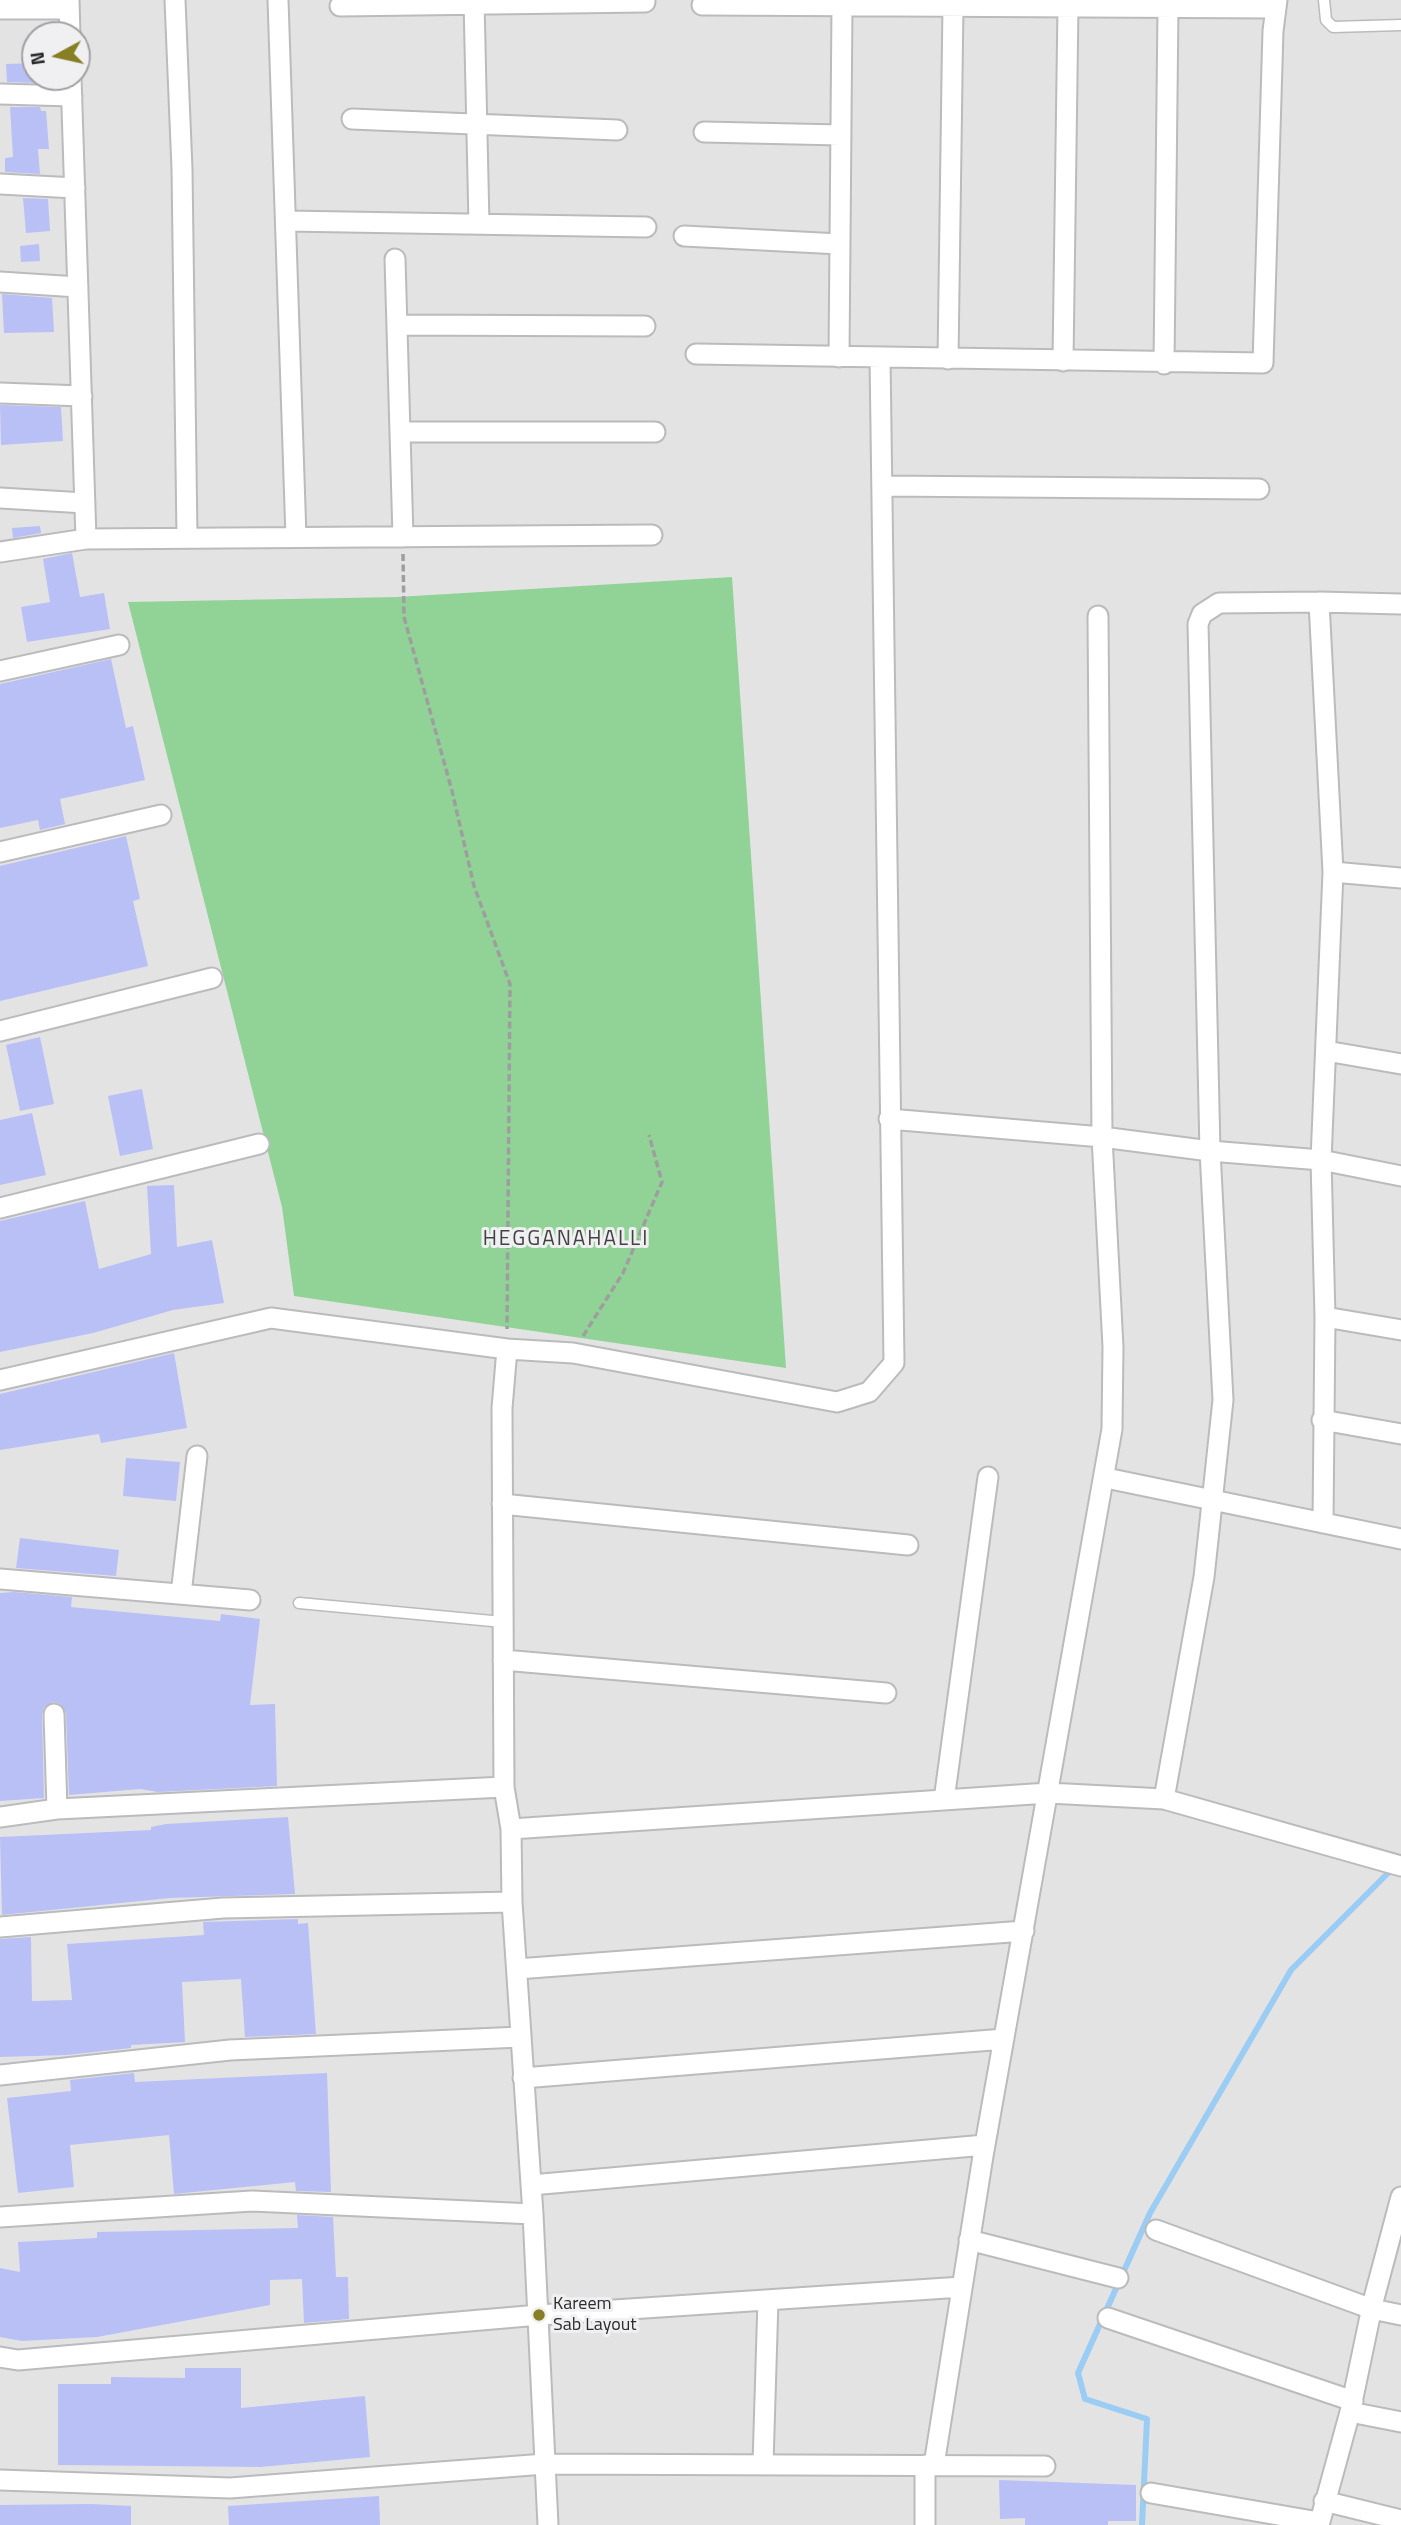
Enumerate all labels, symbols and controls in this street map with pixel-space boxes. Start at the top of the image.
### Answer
north arrow [21,21,91,91]
text: N [21,50,52,67]
district label: HEGGANAHALLI [484,1227,648,1253]
place label: Kareem Sab Layout [553,2294,637,2336]
marker: Kareem Sab Layout [531,2307,547,2323]

